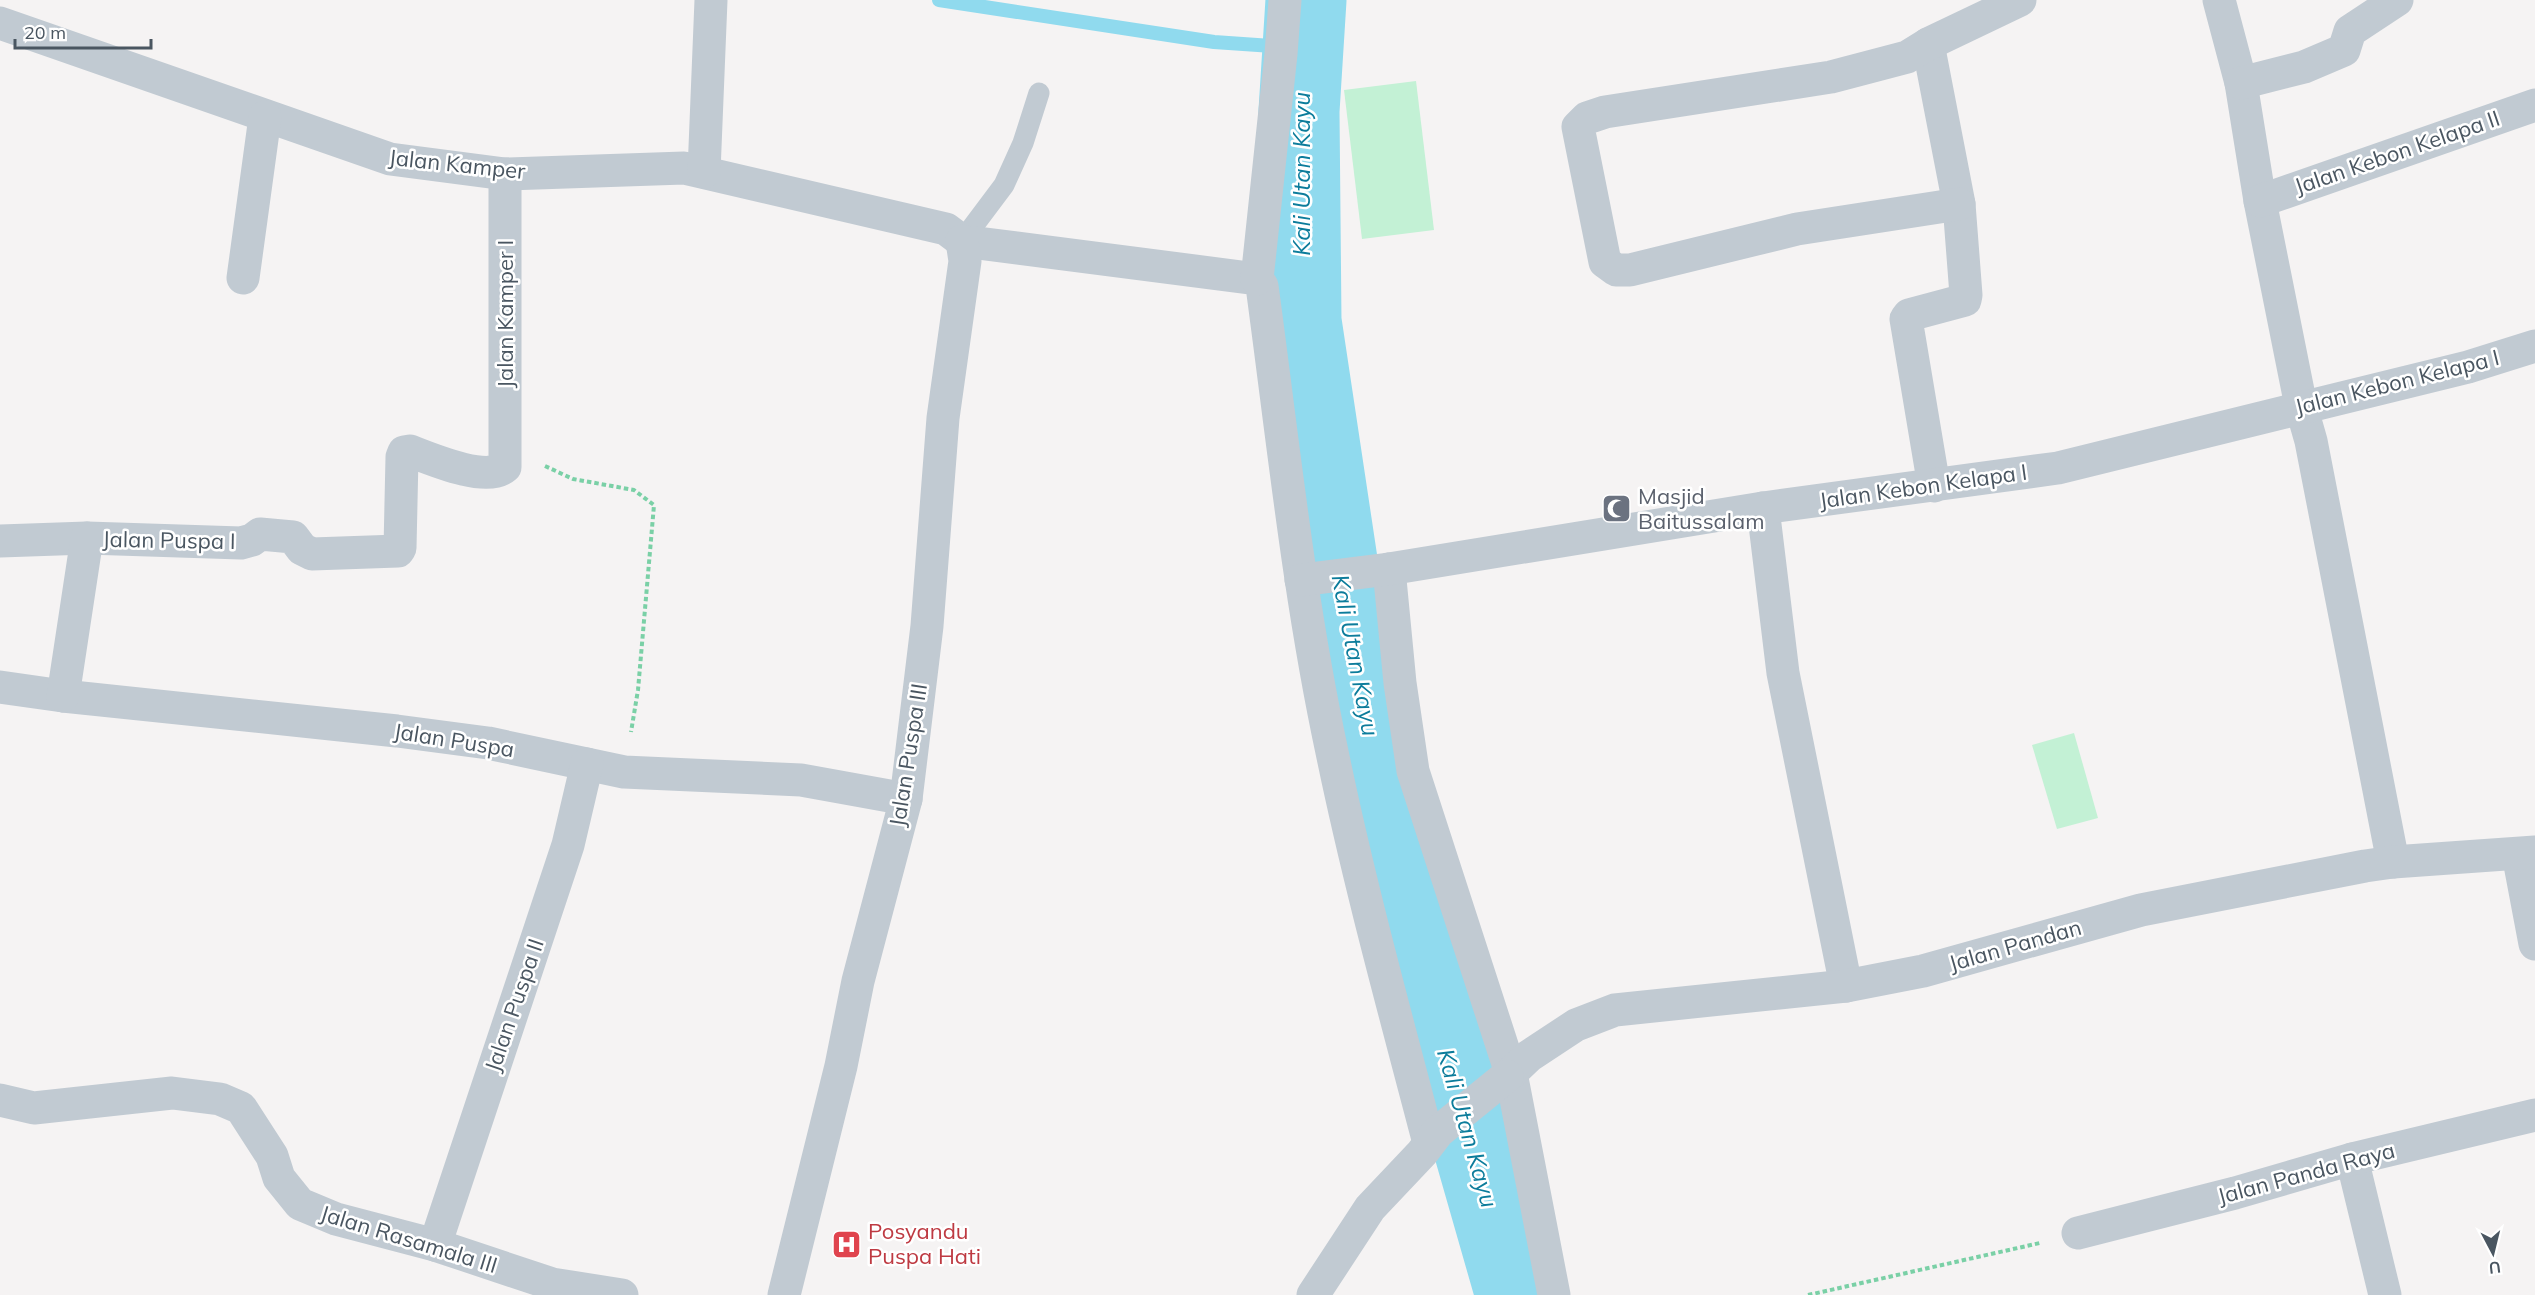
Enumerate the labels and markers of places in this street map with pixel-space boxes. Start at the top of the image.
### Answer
place label: Masjid Baitussalam [1638,482,1765,535]
mosque icon: Masjid Baitussalam [1601,493,1633,525]
place label: Posyandu Puspa Hati [868,1217,981,1270]
hospital icon: Posyandu Puspa Hati [831,1228,863,1260]

